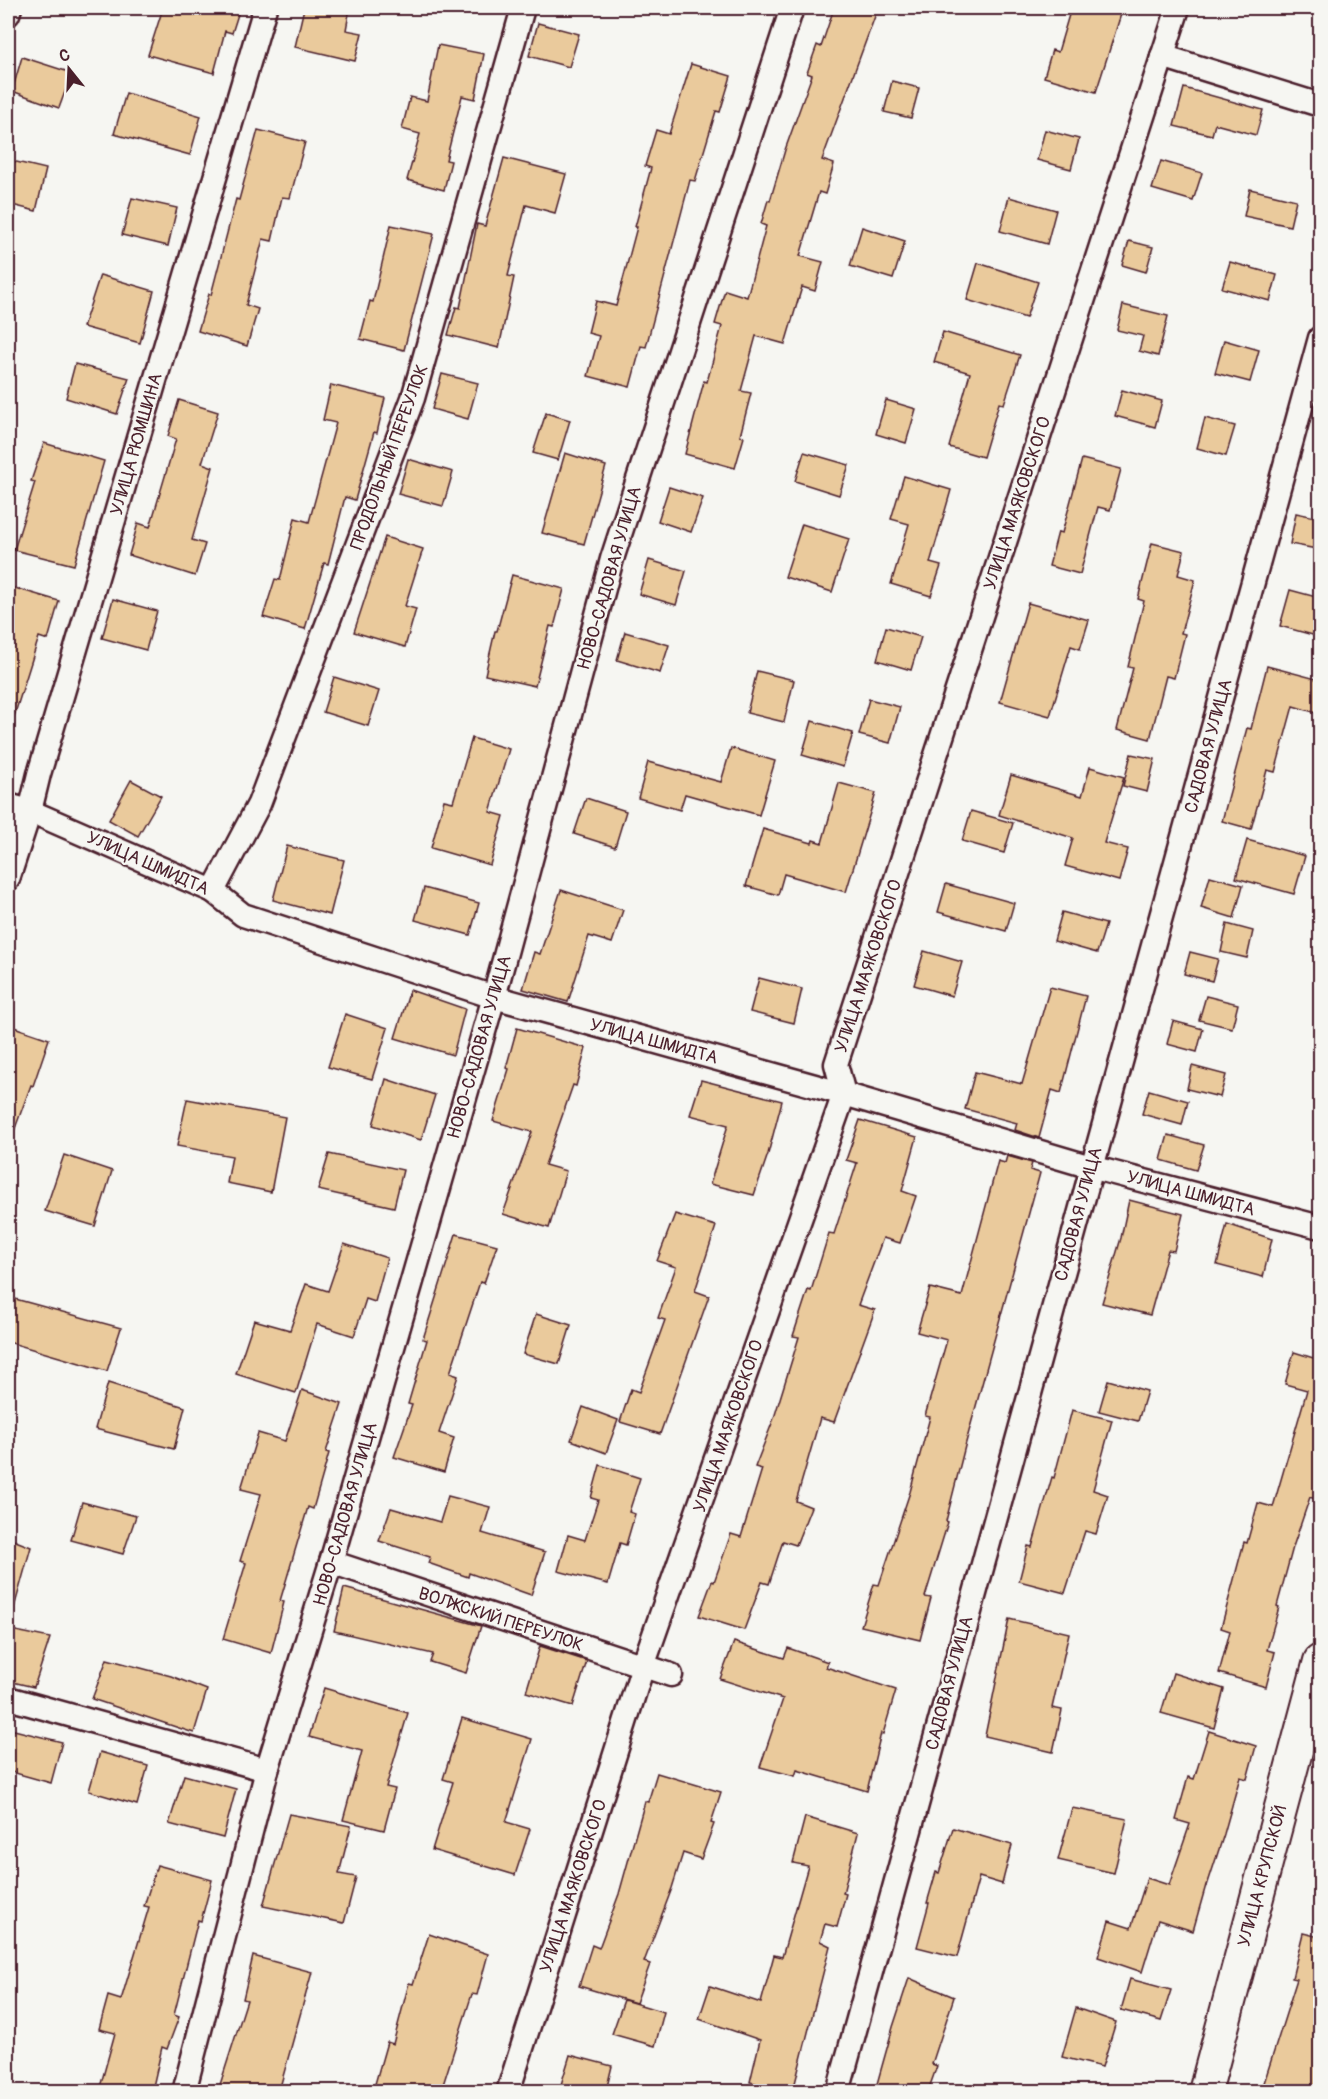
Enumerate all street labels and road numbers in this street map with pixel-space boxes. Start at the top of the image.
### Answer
street label: ПРОДОЛЬНЫЙ ПЕРЕУЛОК [345,361,434,553]
street label: УЛИЦА РЮМШИНА [105,370,168,518]
street label: УЛИЦА МАЯКОВСКОГО [979,414,1056,593]
street label: НОВО-САДОВАЯ УЛИЦА [572,483,647,673]
street label: САДОВАЯ УЛИЦА [1180,676,1238,816]
street label: УЛИЦА ШМИДТА [83,826,213,901]
street label: УЛИЦА МАЯКОВСКОГО [830,877,907,1056]
street label: НОВО-САДОВАЯ УЛИЦА [442,952,517,1142]
street label: УЛИЦА ШМИДТА [587,1013,721,1070]
street label: САДОВАЯ УЛИЦА [1050,1144,1108,1284]
street label: УЛИЦА ШМИДТА [1124,1165,1258,1222]
street label: УЛИЦА МАЯКОВСКОГО [688,1337,769,1515]
street label: НОВО-САДОВАЯ УЛИЦА [308,1419,383,1609]
street label: ВОЛЖСКИЙ ПЕРЕУЛОК [415,1582,586,1657]
street label: САДОВАЯ УЛИЦА [921,1613,979,1753]
street label: УЛИЦА МАЯКОВСКОГО [535,1797,612,1976]
street label: УЛИЦА КРУПСКОЙ [1233,1803,1292,1949]

